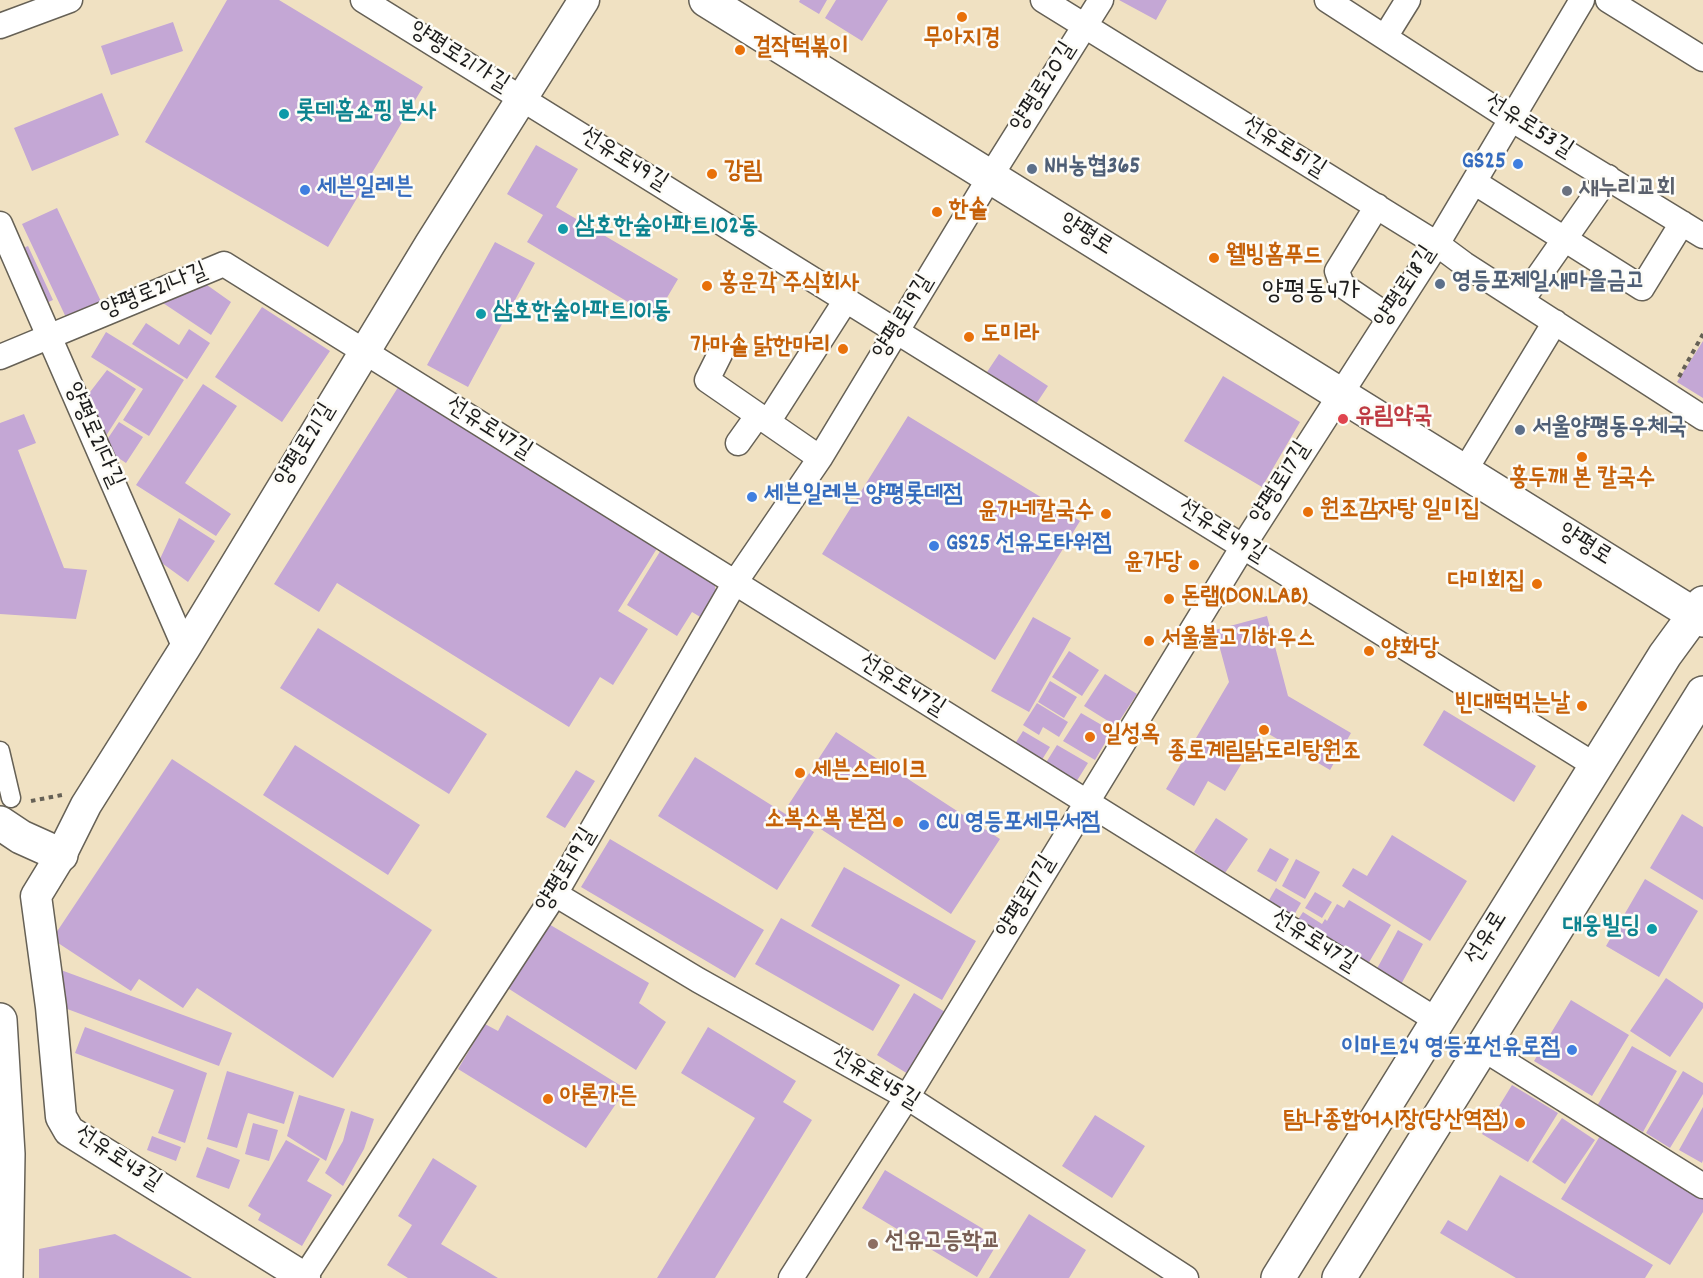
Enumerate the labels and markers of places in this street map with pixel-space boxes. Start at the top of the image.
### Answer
marker: 무아지경 [955,10,969,24]
place label: 무아지경 [923,27,1001,55]
place label: 걸작떡볶이 [752,36,849,64]
marker: 걸작떡볶이 [733,43,747,57]
place label: 롯데홈쇼핑 본사 [296,100,437,128]
marker: 롯데홈쇼핑 본사 [277,107,291,121]
place label: GS25 [1462,150,1506,178]
place label: NH농협365 [1044,155,1140,183]
marker: GS25 [1511,157,1525,171]
place label: 강림 [724,160,763,188]
marker: NH농협365 [1025,162,1039,176]
marker: 강림 [705,167,719,181]
place label: 세븐일레븐 [317,176,414,204]
place label: 새누리교회 [1579,177,1676,205]
marker: 세븐일레븐 [298,183,312,197]
marker: 새누리교회 [1560,184,1574,198]
place label: 한솥 [949,198,988,226]
marker: 한솥 [930,205,944,219]
place label: 삼호한숲아파트102동 [575,215,758,243]
marker: 삼호한숲아파트102동 [556,222,570,236]
place label: 웰빙홈푸드 [1226,244,1323,272]
marker: 웰빙홈푸드 [1207,251,1221,265]
place label: 영등포제일새마을금고 [1452,270,1645,298]
place label: 홍운각 주식회사 [719,272,860,300]
marker: 영등포제일새마을금고 [1433,277,1447,291]
marker: 홍운각 주식회사 [700,279,714,293]
place label: 삼호한숲아파트101동 [493,300,671,328]
marker: 삼호한숲아파트101동 [474,307,488,321]
place label: 도미라 [981,323,1039,351]
marker: 도미라 [962,330,976,344]
place label: 가마솥 닭한마리 [690,335,831,363]
marker: 가마솥 닭한마리 [836,342,850,356]
place label: 유림약국 [1355,405,1432,433]
marker: 유림약국 [1336,412,1350,426]
place label: 서울양평동우체국 [1532,416,1687,444]
marker: 서울양평동우체국 [1513,423,1527,437]
marker: 홍두깨 본 칼국수 [1575,450,1589,464]
place label: 홍두깨 본 칼국수 [1509,467,1655,495]
place label: 세븐일레븐 양평롯데점 [764,483,963,511]
marker: 세븐일레븐 양평롯데점 [745,490,759,504]
place label: 원조감자탕 일미집 [1320,498,1480,526]
place label: 윤가네칼국수 [978,500,1094,528]
marker: 원조감자탕 일미집 [1301,505,1315,519]
marker: 윤가네칼국수 [1099,507,1113,521]
place label: GS25 선유도타워점 [946,532,1112,560]
marker: GS25 선유도타워점 [927,539,941,553]
place label: 윤가당 [1124,551,1182,579]
marker: 윤가당 [1187,558,1201,572]
place label: 다미회집 [1448,570,1525,598]
marker: 다미회집 [1530,577,1544,591]
place label: 돈랩(DON.LAB) [1181,585,1308,613]
marker: 돈랩(DON.LAB) [1162,592,1176,606]
place label: 서울불고기하우스 [1161,627,1316,655]
marker: 서울불고기하우스 [1142,634,1156,648]
place label: 양화당 [1381,637,1439,665]
marker: 양화당 [1362,644,1376,658]
place label: 빈대떡먹는날 [1454,692,1570,720]
marker: 빈대떡먹는날 [1575,699,1589,713]
place label: 일성옥 [1102,723,1160,751]
marker: 종로계림닭도리탕원조 [1257,723,1271,737]
marker: 일성옥 [1083,730,1097,744]
place label: 종로계림닭도리탕원조 [1167,740,1361,768]
place label: 세븐스테이크 [812,759,928,787]
marker: 세븐스테이크 [793,766,807,780]
place label: 소복소복 본점 [765,808,886,836]
place label: CU 영등포세무서점 [936,811,1100,839]
marker: 소복소복 본점 [891,815,905,829]
marker: CU 영등포세무서점 [917,818,931,832]
place label: 대웅빌딩 [1563,915,1640,943]
marker: 대웅빌딩 [1645,922,1659,936]
place label: 이마트24 영등포선유로점 [1341,1036,1560,1064]
marker: 이마트24 영등포선유로점 [1565,1043,1579,1057]
place label: 아론가든 [560,1085,637,1113]
marker: 아론가든 [541,1092,555,1106]
place label: 탐나종합어시장(당산역점) [1284,1109,1508,1137]
marker: 탐나종합어시장(당산역점) [1513,1116,1527,1130]
place label: 선유고등학교 [885,1230,1001,1258]
marker: 선유고등학교 [866,1237,880,1251]

